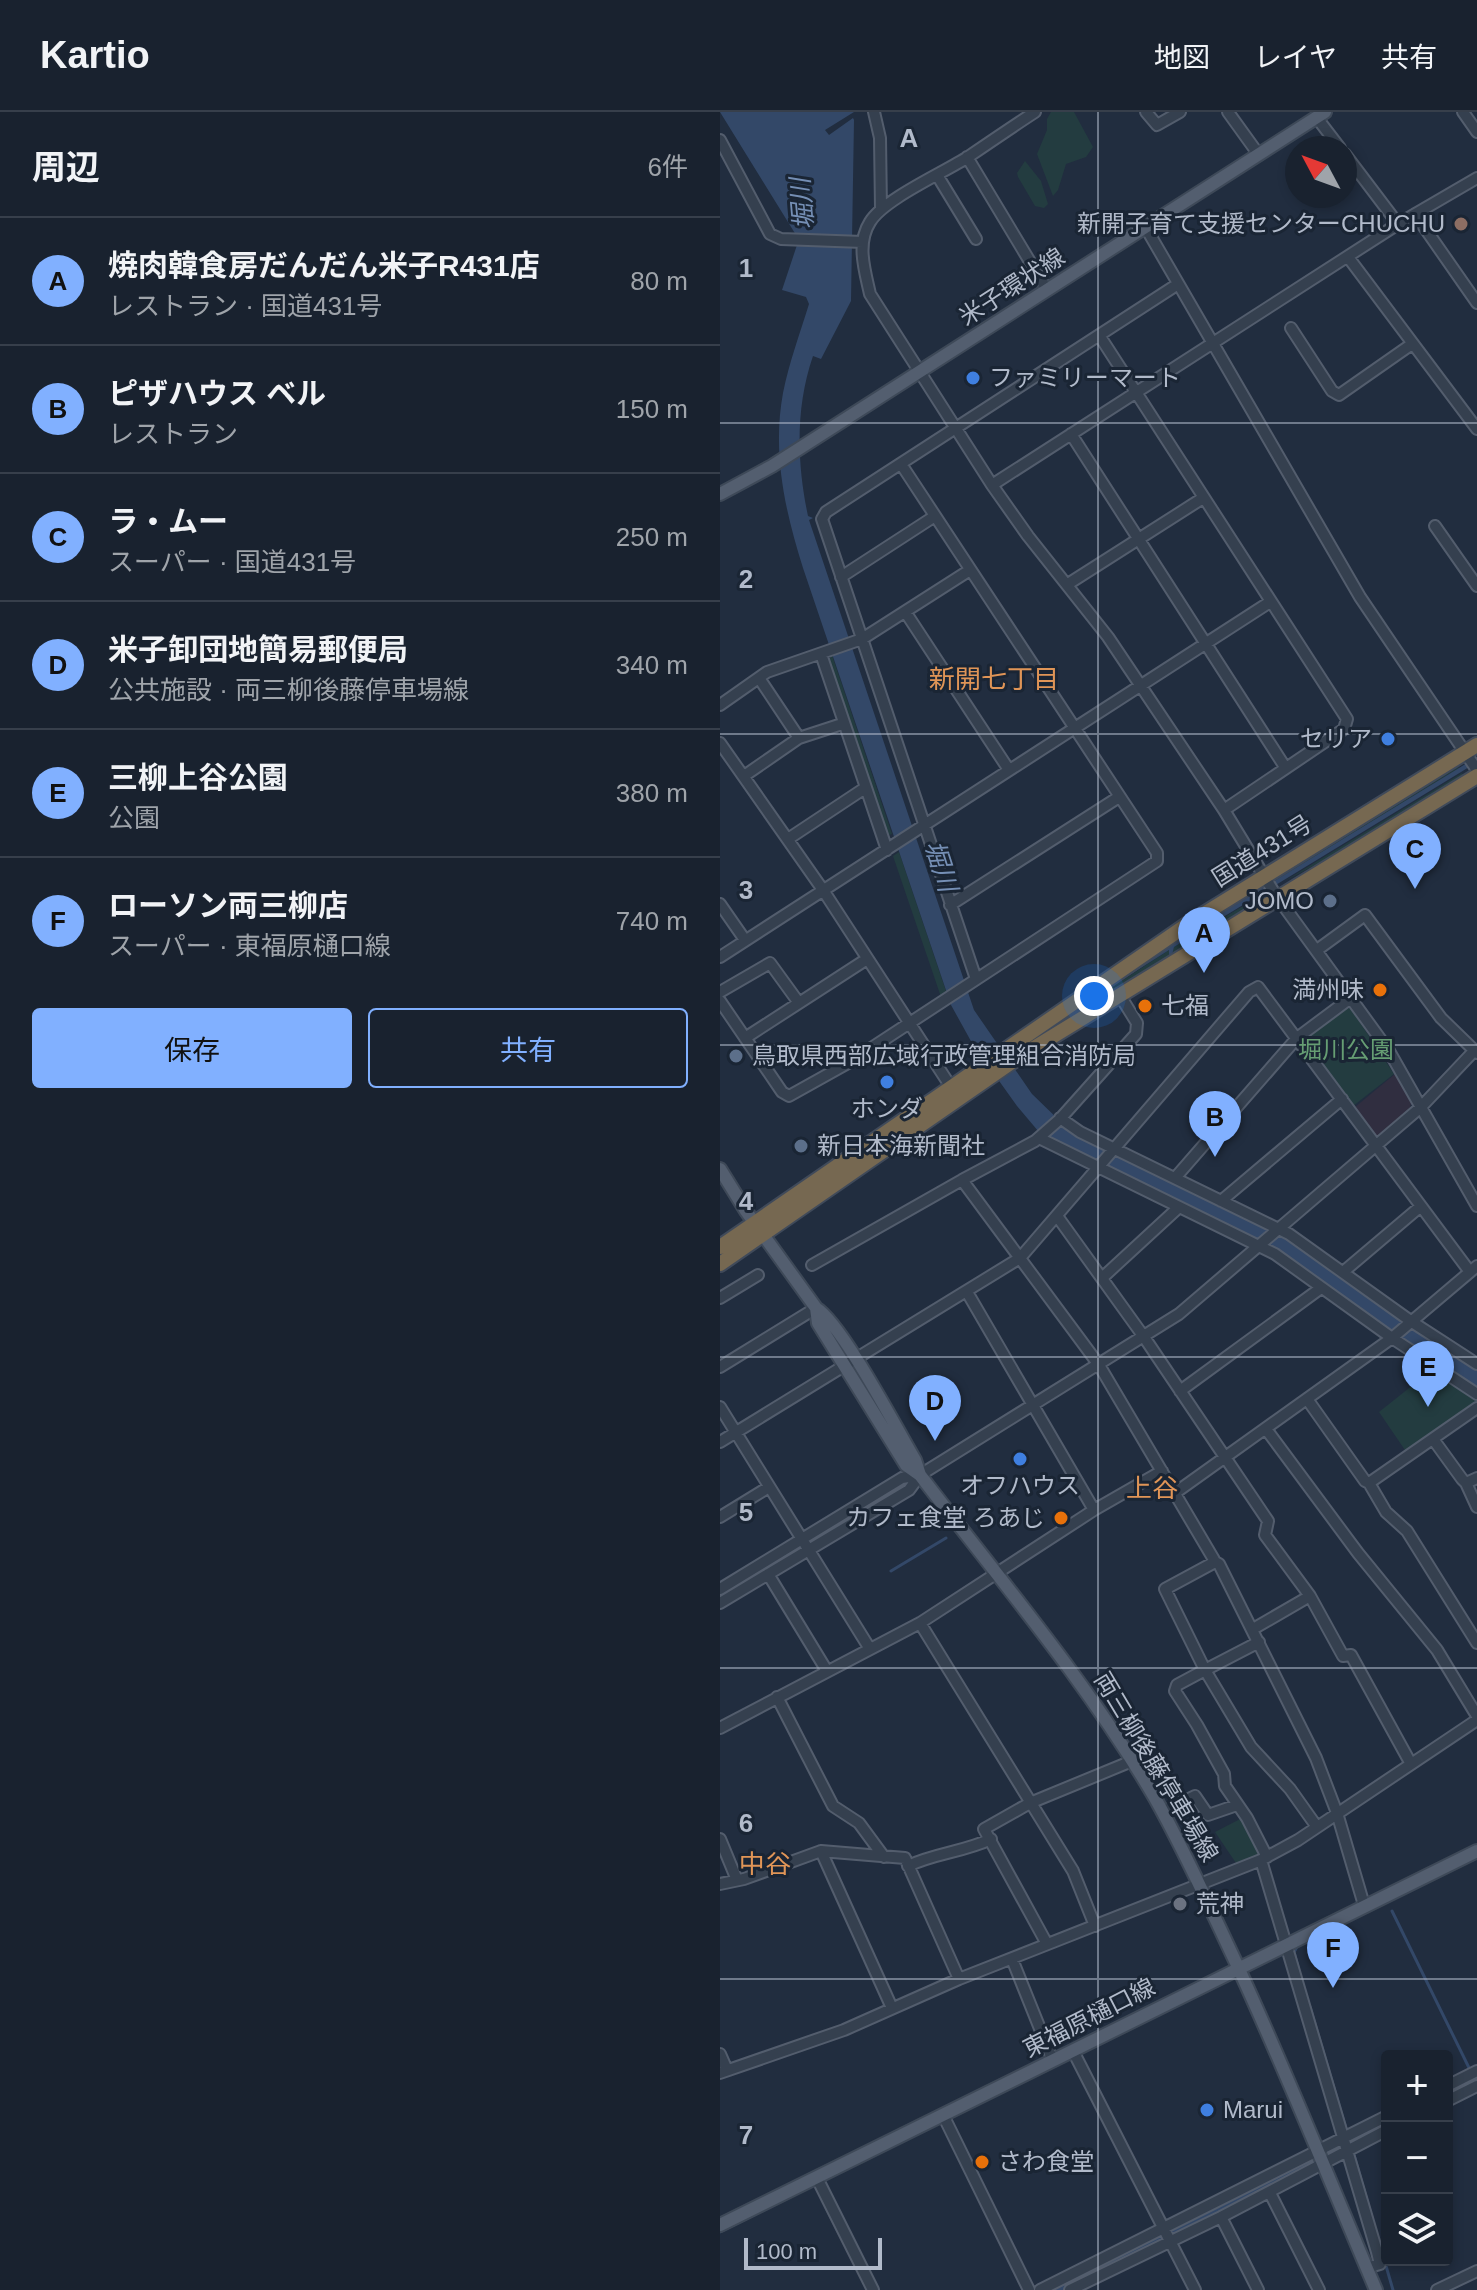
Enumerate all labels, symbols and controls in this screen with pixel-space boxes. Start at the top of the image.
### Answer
text: Kartio [40,34,150,76]
text: 地図 [1154,42,1210,73]
text: レイヤ [1254,42,1337,73]
text: 共有 [1381,42,1437,73]
text: A [900,123,919,153]
north arrow [1285,136,1357,208]
text: 周辺 [32,148,100,186]
text: 6件 [648,152,688,182]
water label: 堀川 [785,174,819,231]
place label: 新開子育て支援センターCHUCHU [1077,210,1445,237]
marker: 新開子育て支援センターCHUCHU [1452,215,1470,233]
street label: 米子環状線 [954,243,1069,331]
text: 焼肉韓食房だんだん米子R431店 [108,249,540,282]
text: 1 [739,253,753,283]
text: A [49,266,67,296]
text: 80 m [630,266,688,296]
text: レストラン · 国道431号 [108,291,383,321]
place label: ファミリーマート [989,364,1181,391]
marker: ファミリーマート [964,369,982,387]
text: ピザハウス ベル [108,377,326,410]
text: B [49,394,67,424]
text: 150 m [616,394,688,424]
text: レストラン [108,419,238,449]
text: ラ・ムー [108,505,228,538]
text: C [49,522,67,552]
text: 250 m [616,522,688,552]
text: スーパー · 国道431号 [108,547,356,577]
text: 2 [739,564,753,594]
text: 米子卸団地簡易郵便局 [108,633,408,666]
text: D [49,650,67,680]
text: 340 m [616,650,688,680]
district label: 新開七丁目 [929,664,1059,694]
text: 公共施設 · 両三柳後藤停車場線 [108,675,469,705]
place label: セリア [1300,725,1372,752]
marker: セリア [1379,730,1397,748]
text: 三柳上谷公園 [108,761,288,794]
text: E [49,778,67,808]
text: 380 m [616,778,688,808]
text: 公園 [108,803,160,833]
street label: 国道431号 [1207,809,1316,892]
pin: C [1389,823,1441,889]
water label: 堀川 [919,837,964,898]
text: 3 [739,875,753,905]
place label: JOMO [1245,887,1314,914]
text: ローソン両三柳店 [108,889,348,922]
marker: JOMO [1321,892,1339,910]
text: F [50,906,66,936]
text: 740 m [616,906,688,936]
pin: A [1178,907,1230,973]
text: スーパー · 東福原樋口線 [108,931,391,961]
your location [1074,976,1114,1016]
place label: 満州味 [1292,976,1364,1003]
marker: 満州味 [1371,981,1389,999]
place label: 七福 [1161,992,1209,1019]
marker: 七福 [1136,997,1154,1015]
button: 保存 [32,1008,352,1088]
button: 共有 [368,1008,688,1088]
park label: 堀川公園 [1298,1036,1394,1063]
place label: 鳥取県西部広域行政管理組合消防局 [752,1042,1136,1069]
marker: 鳥取県西部広域行政管理組合消防局 [727,1047,745,1065]
marker: ホンダ [878,1073,896,1091]
pin: B [1189,1091,1241,1157]
place label: ホンダ [851,1095,923,1122]
place label: 新日本海新聞社 [817,1132,985,1159]
marker: 新日本海新聞社 [792,1137,810,1155]
text: 4 [739,1186,754,1216]
pin: E [1402,1341,1454,1407]
pin: D [909,1375,961,1441]
marker: オフハウス [1011,1450,1029,1468]
place label: オフハウス [960,1472,1080,1499]
district label: 上谷 [1126,1473,1178,1503]
text: 5 [739,1497,753,1527]
place label: カフェ食堂 ろあじ [846,1504,1045,1531]
marker: カフェ食堂 ろあじ [1052,1509,1070,1527]
street label: 両三柳後藤停車場線 [1089,1667,1224,1866]
text: 6 [739,1808,753,1838]
district label: 中谷 [739,1849,791,1879]
place label: 荒神 [1196,1890,1244,1917]
marker: 荒神 [1171,1895,1189,1913]
pin: F [1307,1922,1359,1988]
street label: 東福原樋口線 [1018,1973,1159,2062]
map controls [1381,2050,1453,2266]
button: + [1381,2050,1453,2122]
place label: Marui [1223,2096,1283,2123]
marker: Marui [1198,2101,1216,2119]
text: 7 [739,2120,753,2150]
button: − [1381,2122,1453,2194]
place label: さわ食堂 [998,2148,1094,2175]
marker: さわ食堂 [973,2153,991,2171]
button: layers [1381,2194,1453,2266]
scale bar [744,2234,882,2270]
text: 100 m [756,2239,817,2264]

